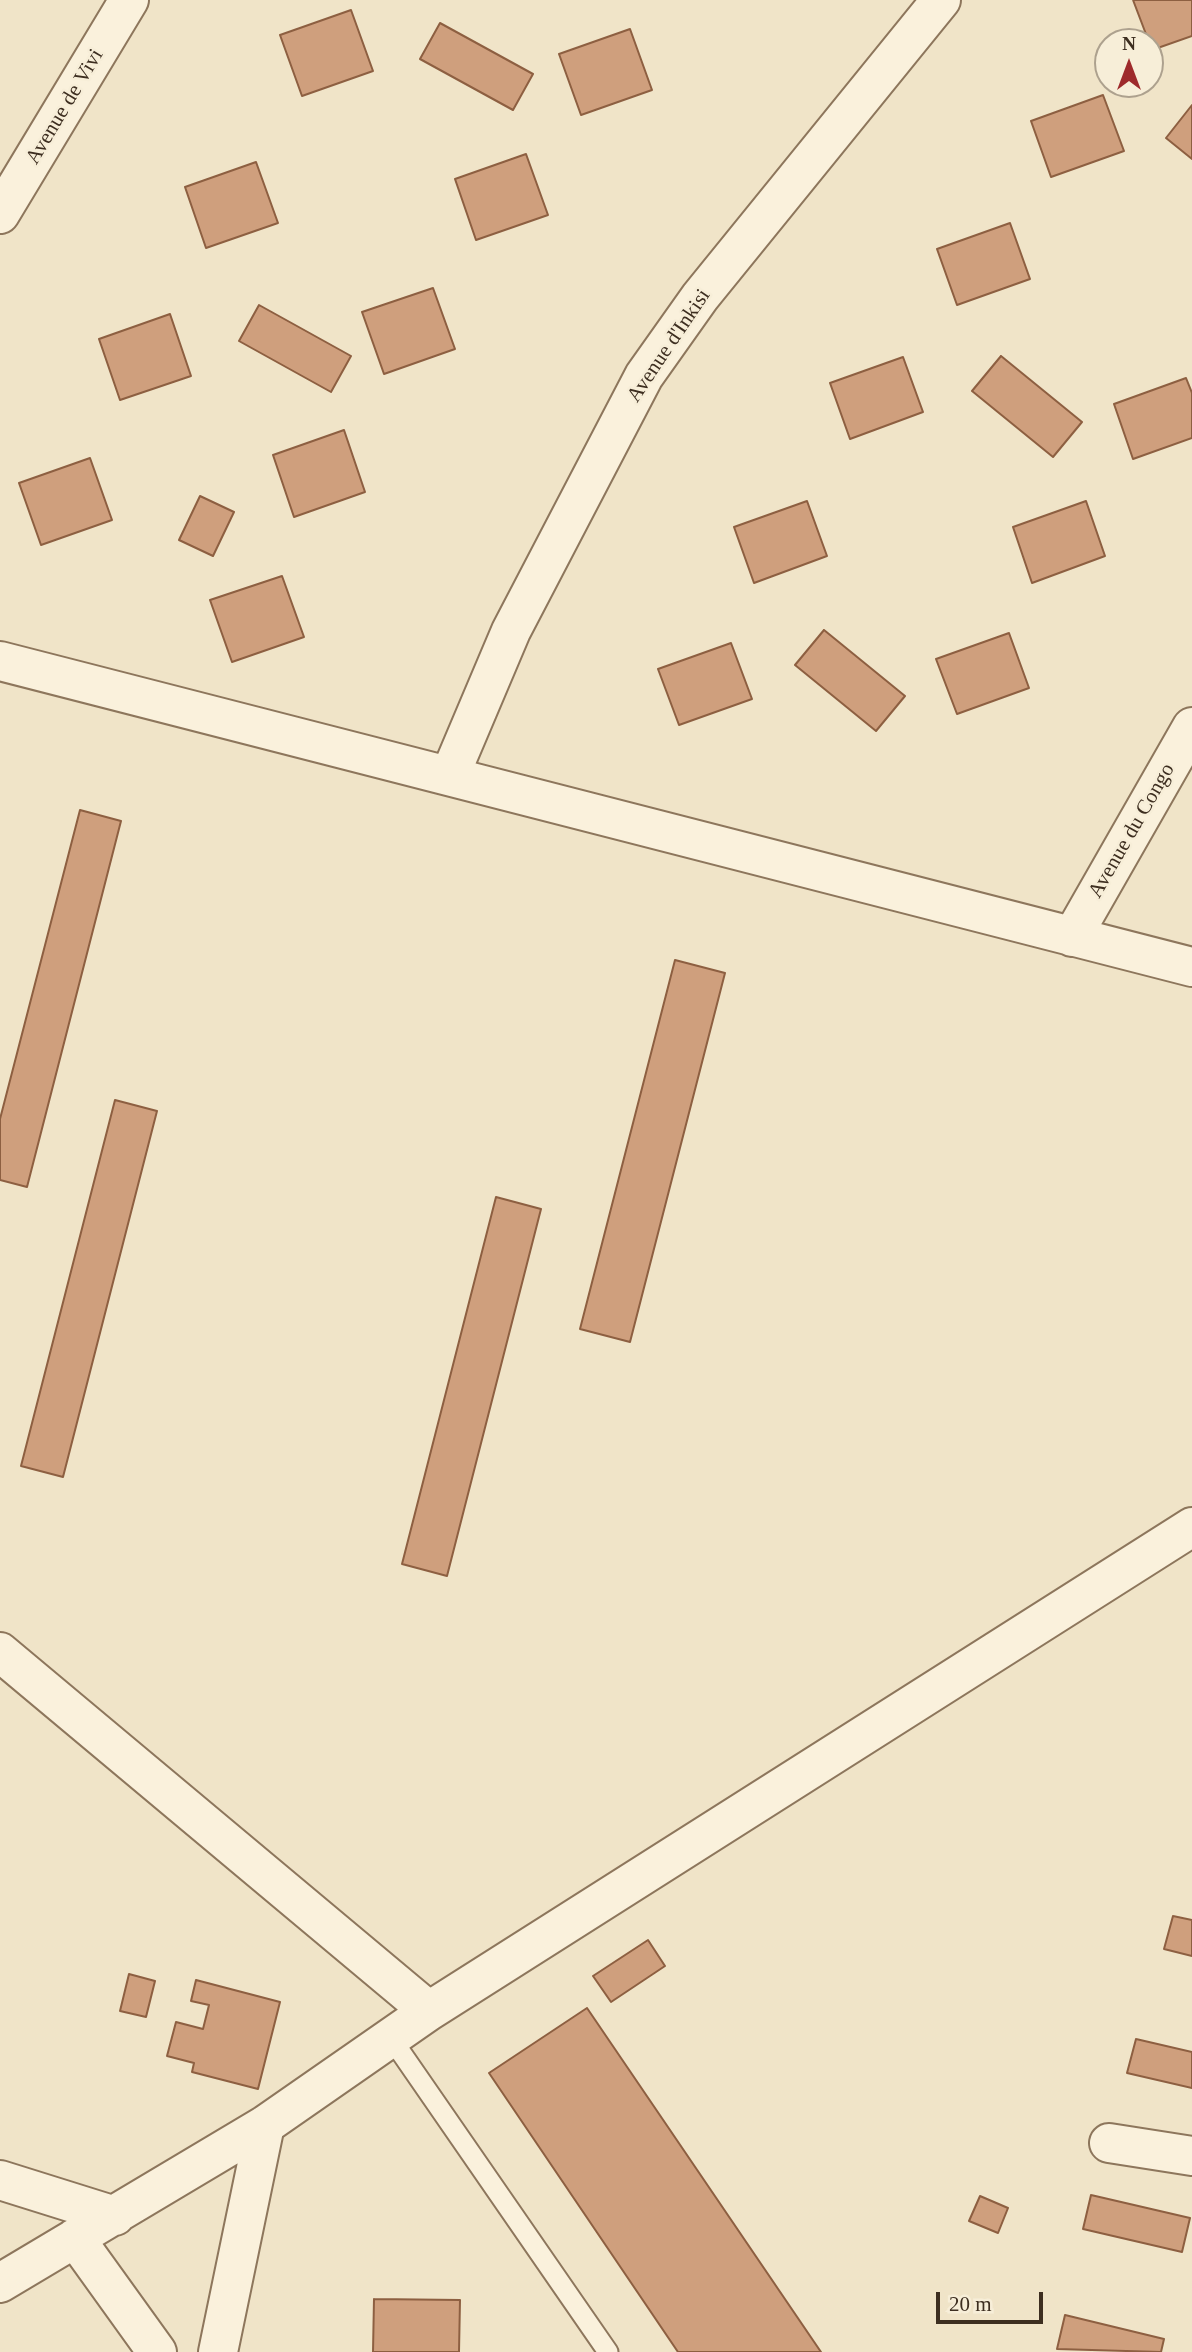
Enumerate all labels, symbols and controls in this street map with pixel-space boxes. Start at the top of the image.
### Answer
north arrow [1094,28,1164,98]
text: N [1122,33,1136,54]
street label: Avenue de Vivi [21,45,109,169]
street label: Avenue d'Inkisi [622,285,716,407]
street label: Avenue du Congo [1083,759,1181,903]
scale bar [940,2278,1047,2322]
text: 20 m [949,2292,992,2316]

